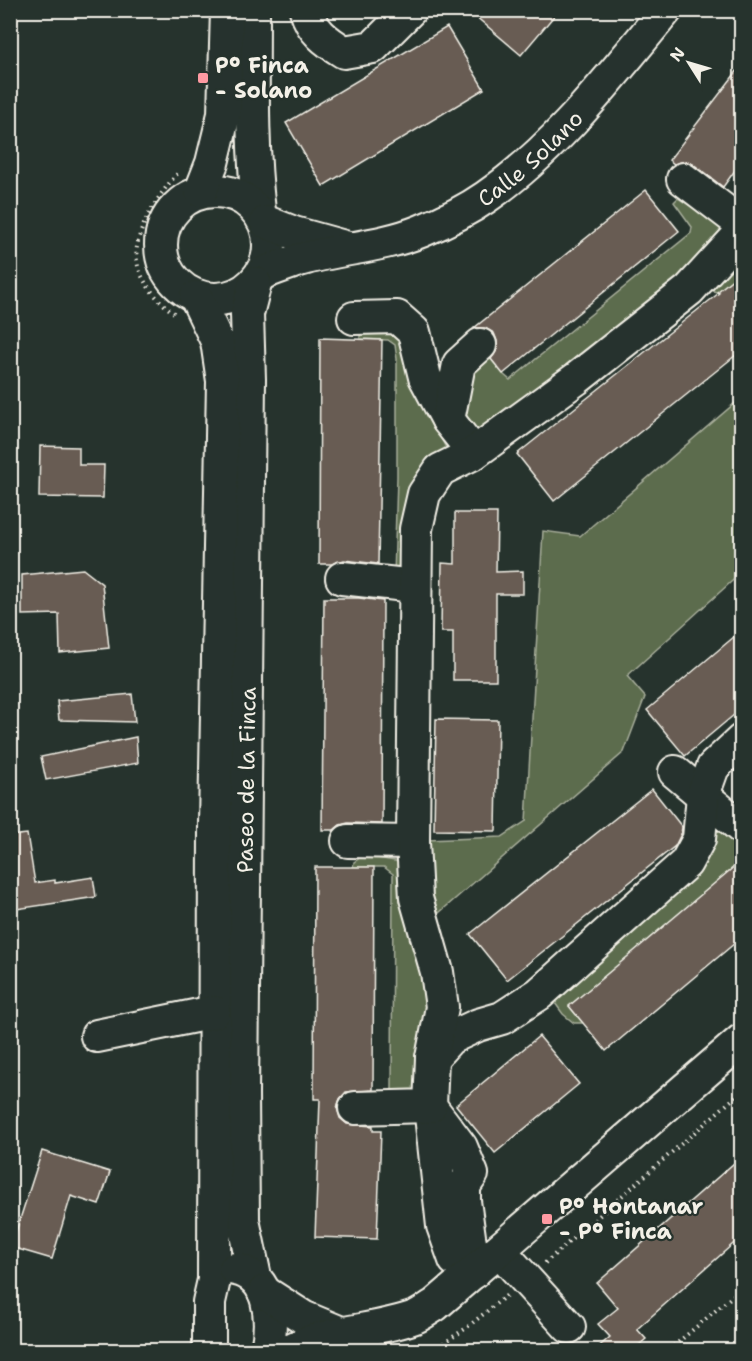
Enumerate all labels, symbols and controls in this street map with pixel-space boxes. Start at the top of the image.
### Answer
north arrow [659,33,719,93]
text: N [665,43,690,66]
place label: Pº Finca - Solano [215,51,312,105]
marker: Pº Finca - Solano [196,71,210,85]
street label: Calle Solano [472,104,589,213]
street label: Paseo de la Finca [230,686,263,873]
place label: Pº Hontanar - Pº Finca [559,1192,704,1246]
marker: Pº Hontanar - Pº Finca [540,1212,554,1226]

